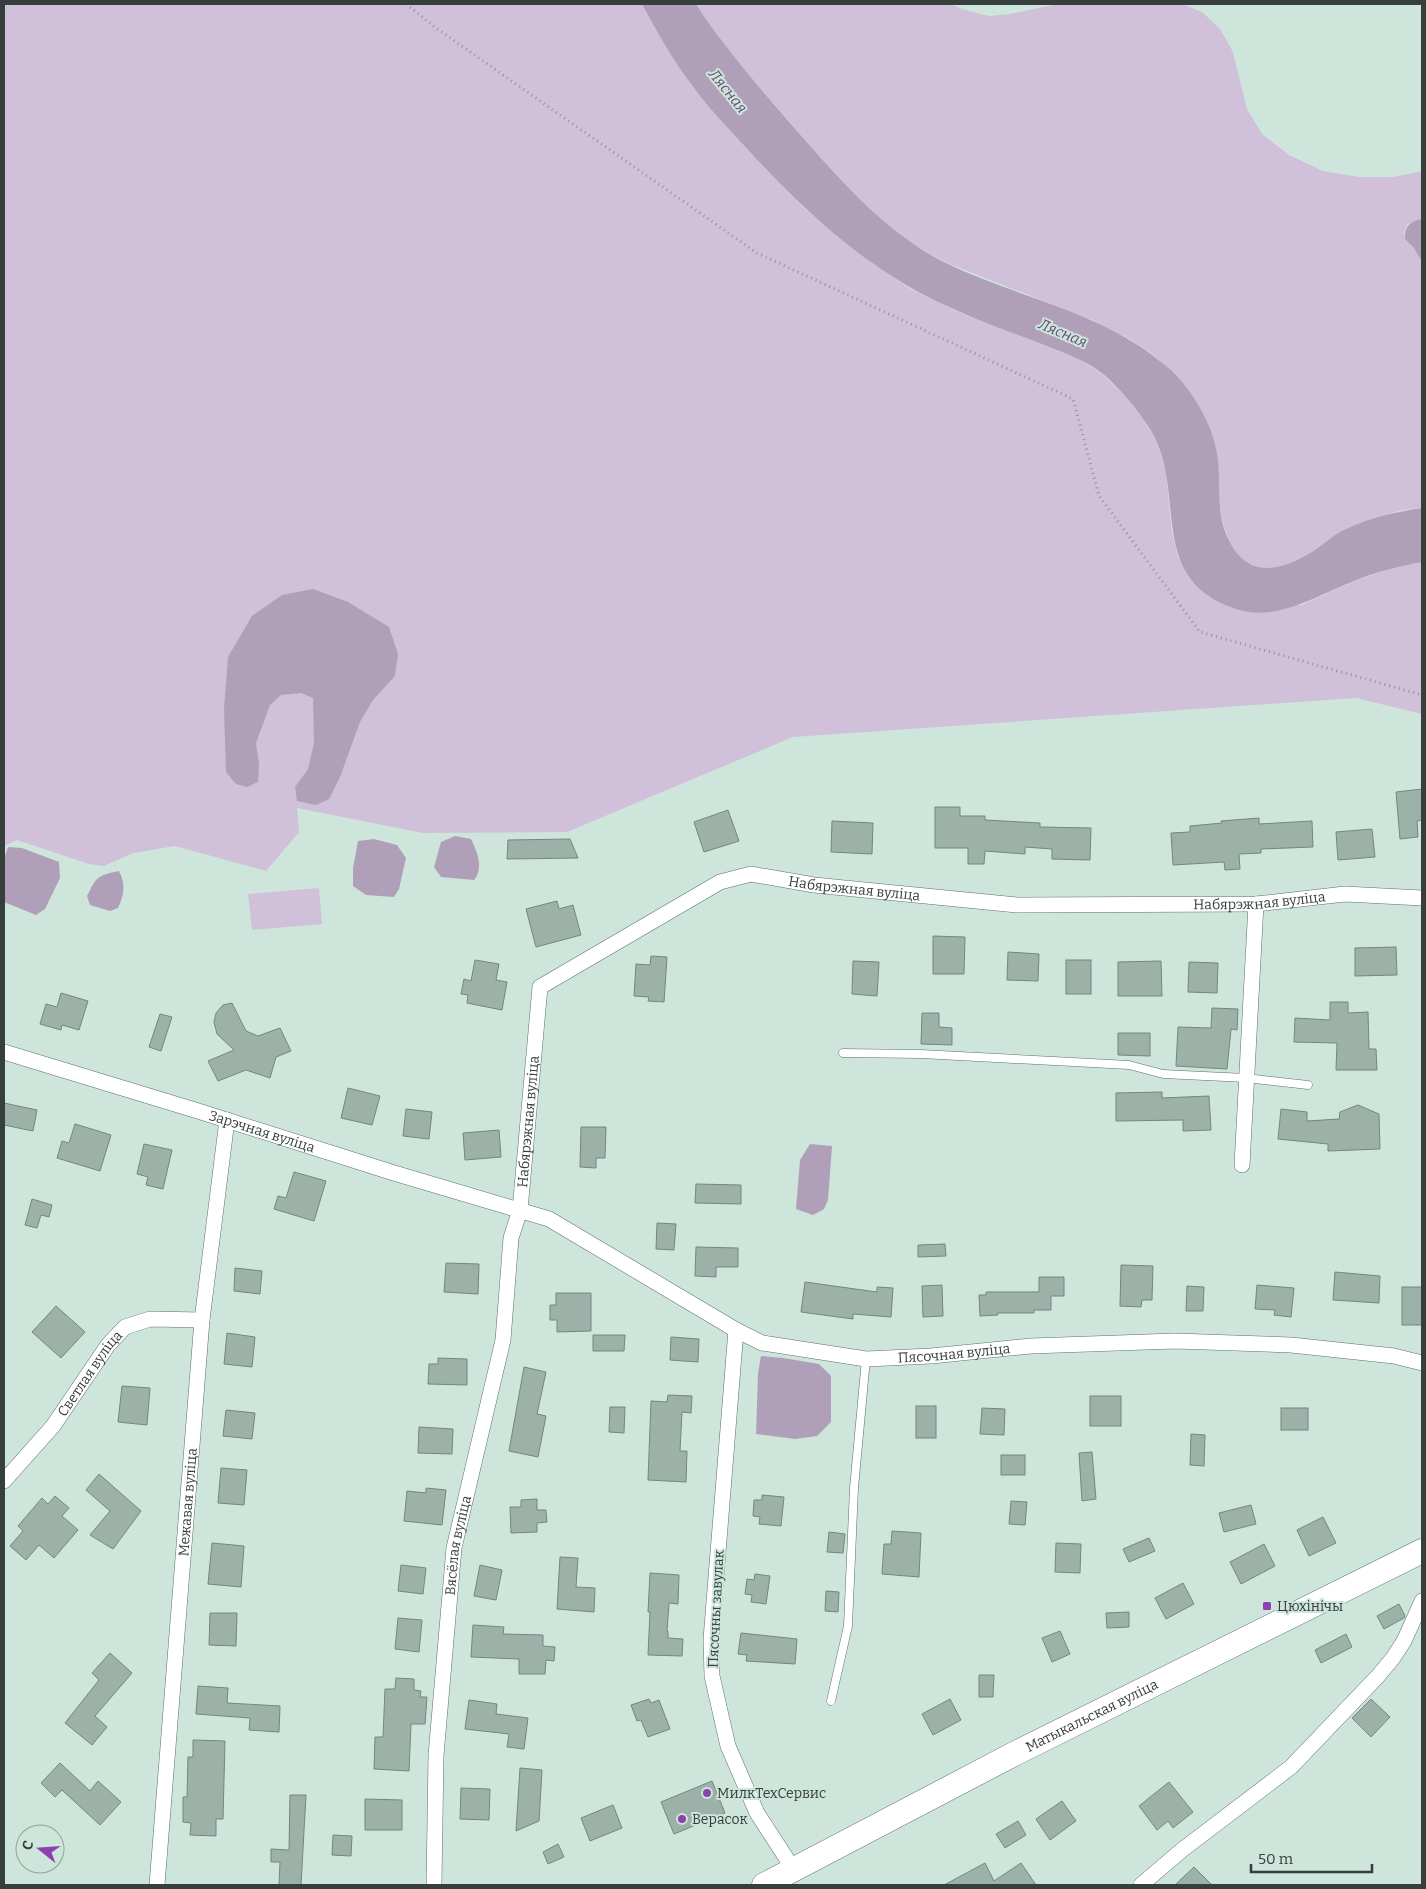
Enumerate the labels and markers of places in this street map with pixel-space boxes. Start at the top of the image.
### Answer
place label: Цюхінічы [1277,1598,1343,1615]
marker: Цюхінічы [1261,1600,1273,1612]
place label: МилкТехСервис [717,1785,826,1802]
marker: МилкТехСервис [701,1787,713,1799]
place label: Верасок [692,1811,749,1828]
marker: Верасок [676,1813,688,1825]

